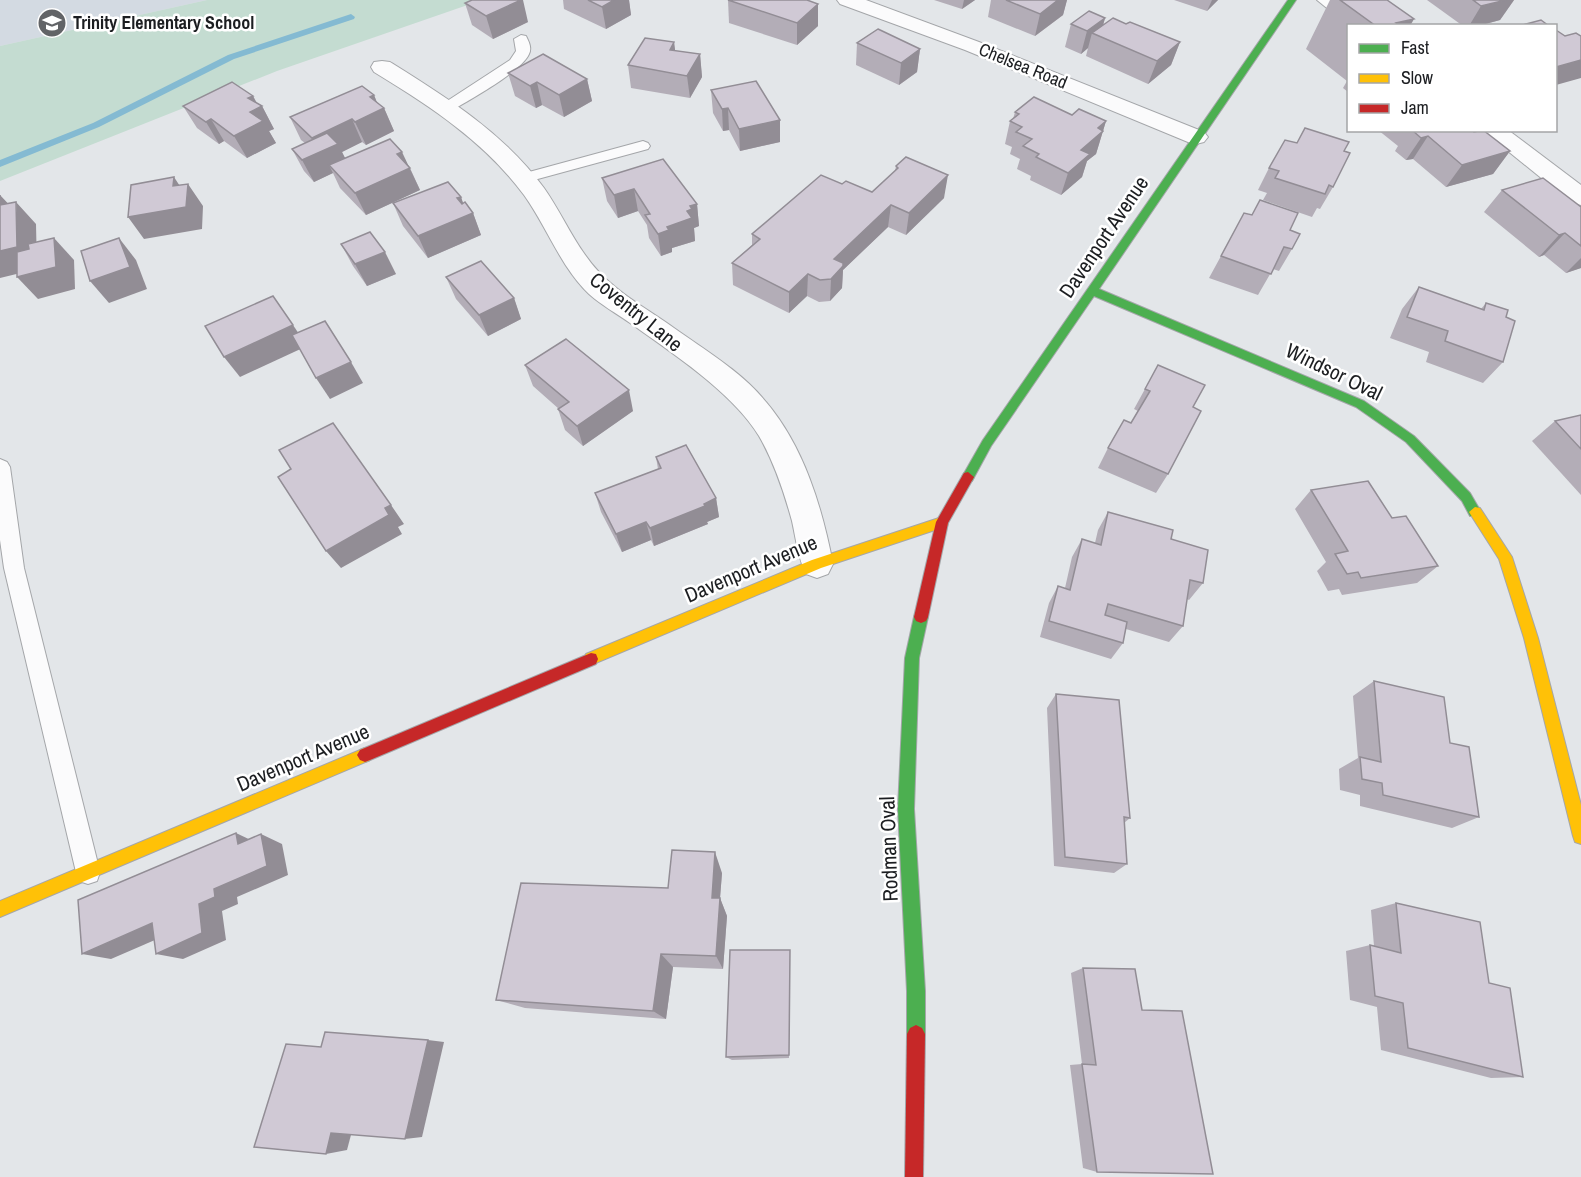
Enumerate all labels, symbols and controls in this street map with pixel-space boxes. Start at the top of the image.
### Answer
school or university icon: Trinity Elementary School [36,7,68,39]
place label: Trinity Elementary School [73,10,254,35]
legend [1347,24,1557,132]
text: Fast [1401,35,1429,60]
street label: Chelsea Road [975,36,1071,95]
text: Slow [1401,65,1433,90]
text: Jam [1401,95,1429,120]
street label: Davenport Avenue [1052,170,1155,303]
street label: Coventry Lane [584,265,689,358]
street label: Windsor Oval [1281,336,1387,407]
street label: Davenport Avenue [680,528,822,610]
street label: Davenport Avenue [232,717,374,799]
street label: Rodman Oval [872,796,905,902]

